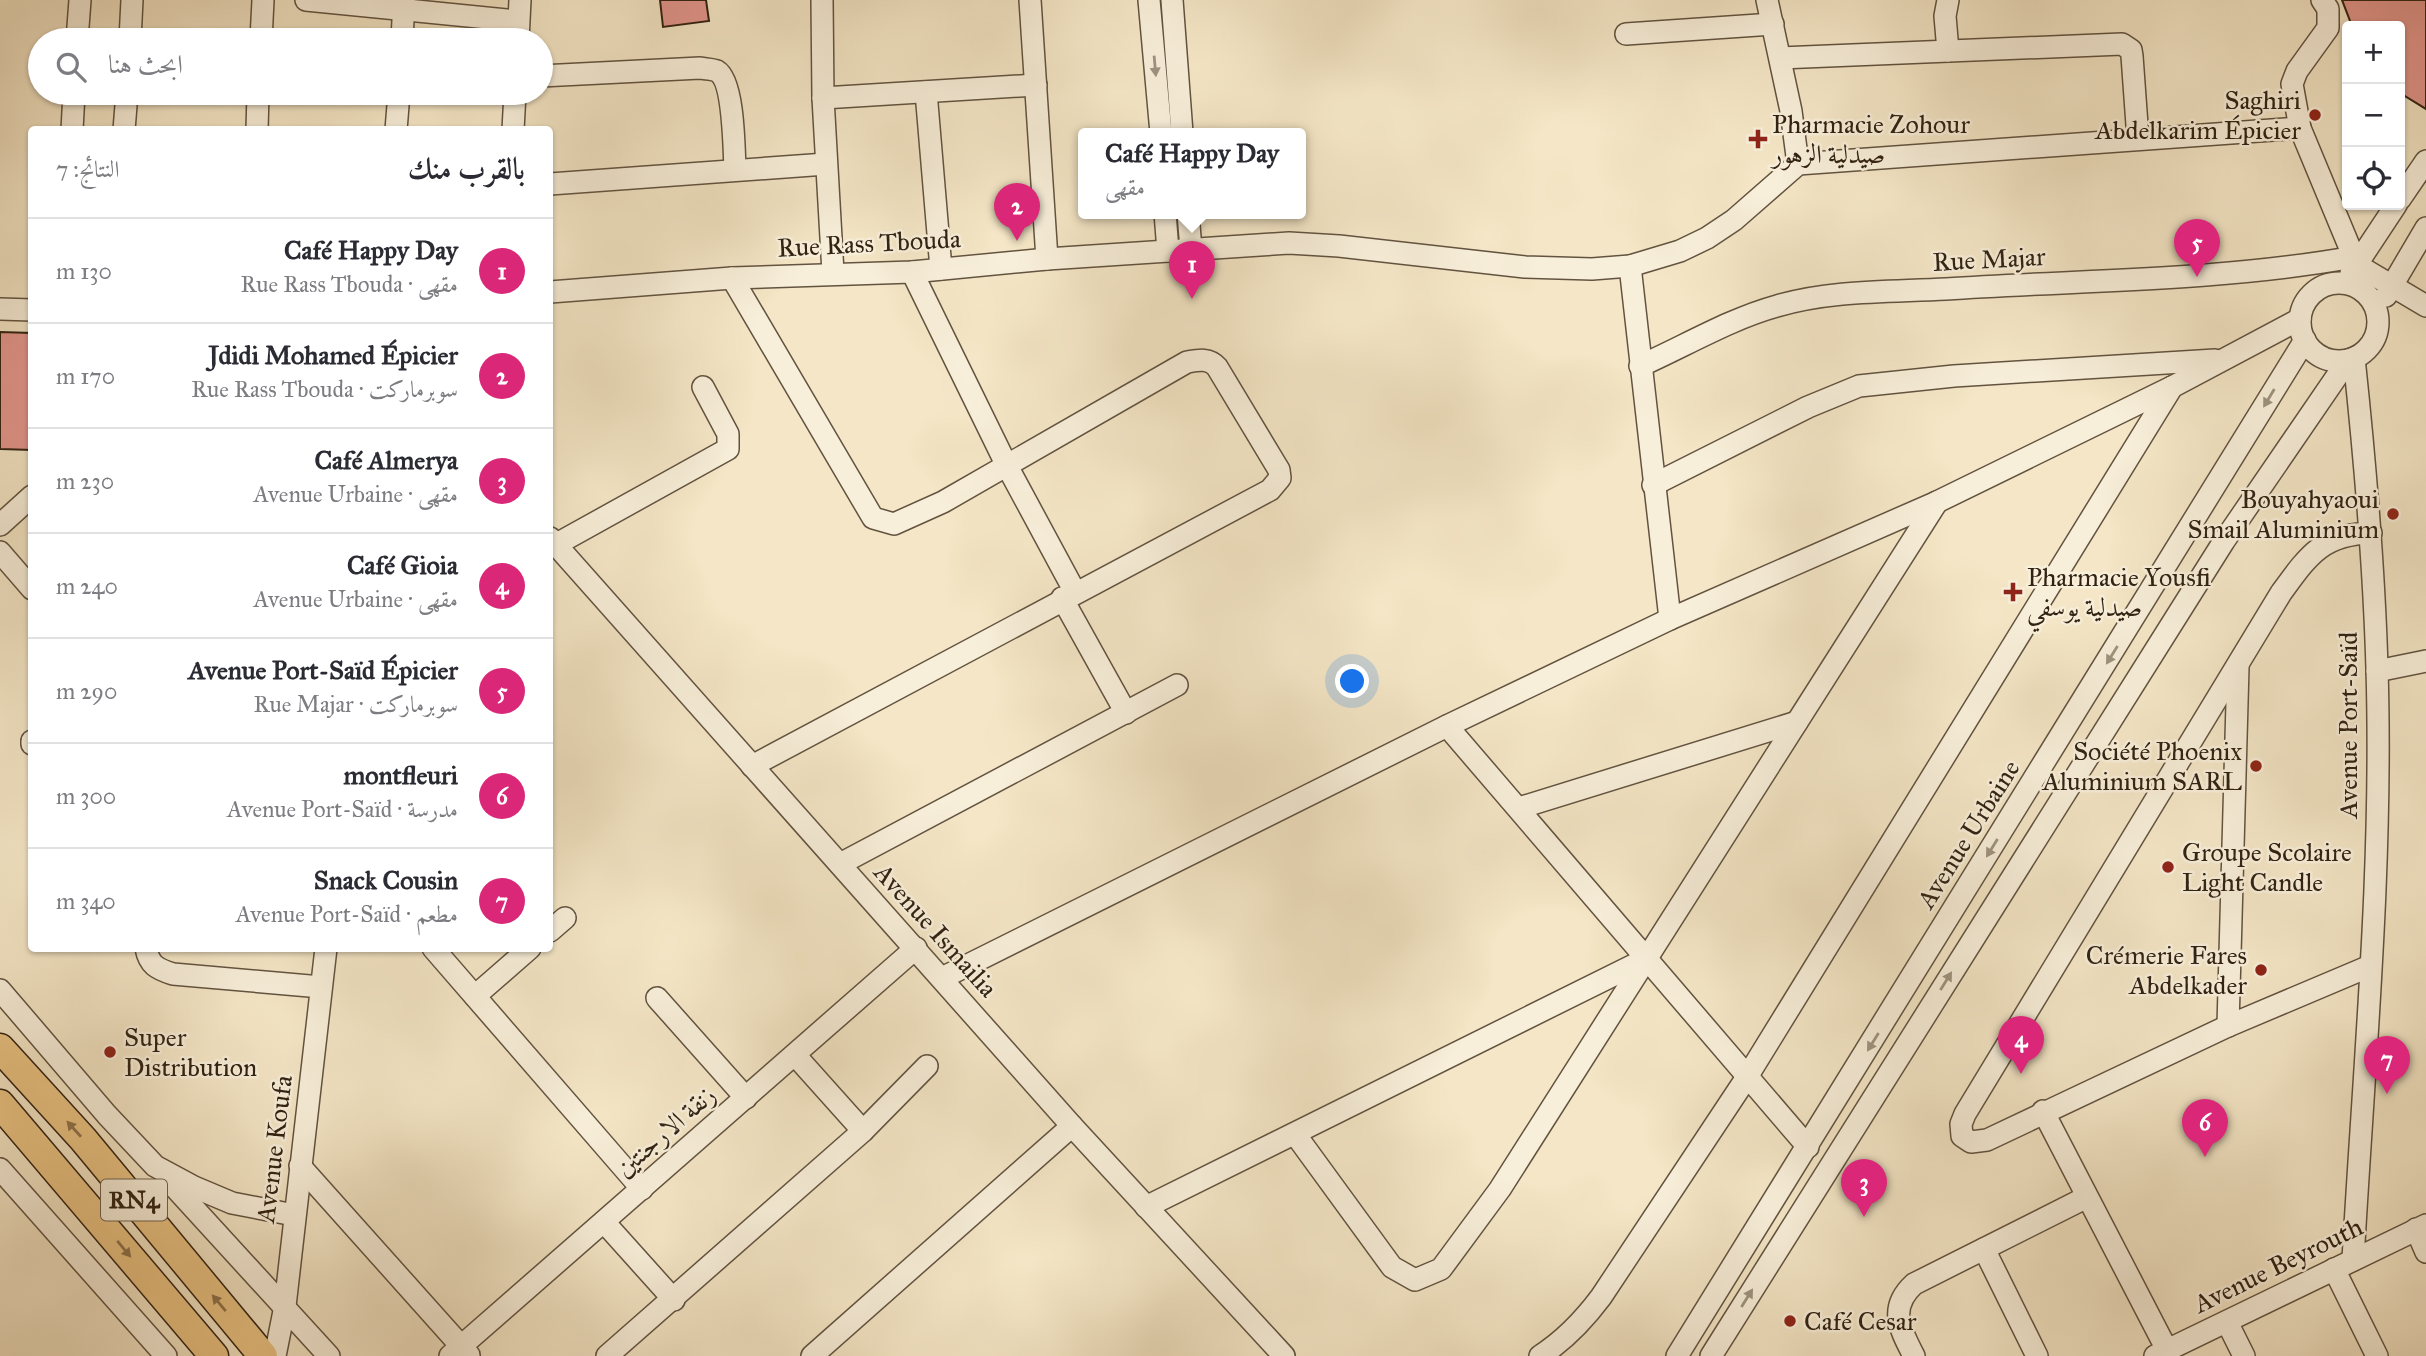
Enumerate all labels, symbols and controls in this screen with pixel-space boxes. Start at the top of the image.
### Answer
map controls [2342,21,2405,210]
button: + [2342,21,2405,84]
search box [28,28,553,105]
icon: search [52,48,90,86]
text: ابحث هنا [108,48,183,80]
one-way arrow [1150,56,1161,78]
place label: Saghiri Abdelkarim Épicier [2094,84,2301,146]
button: − [2342,84,2405,147]
marker: Saghiri Abdelkarim Épicier [2307,107,2323,123]
place label: Pharmacie Zohour صيدلية الزهور [1769,108,1970,171]
popup [1078,128,1306,219]
marker: Pharmacie Zohour صيدلية الزهور [1750,131,1766,147]
text: Café Happy Day [1105,137,1279,169]
button: locate [2342,147,2405,210]
text: بالقرب منك [408,151,525,187]
text: النتائج: 7 [56,155,119,183]
text: مقهى [1105,173,1145,201]
pin: 2 [994,183,1040,241]
pin: 5 [2174,219,2220,277]
street label: Rue Rass Tbouda [776,222,962,264]
text: Café Happy Day [284,234,458,266]
street label: Rue Majar [1932,240,2047,278]
pin: 1 [1169,241,1215,299]
text: 130 m [56,257,112,285]
text: 1 [497,257,507,285]
text: مقهى · Rue Rass Tbouda [240,270,458,298]
text: Jdidi Mohamed Épicier [208,339,458,371]
text: 170 m [56,362,115,390]
text: 2 [496,362,508,390]
text: سوبرماركت · Rue Rass Tbouda [191,375,458,403]
one-way arrow [2263,388,2276,408]
text: Café Almerya [314,444,458,476]
text: 230 m [56,467,114,495]
text: 3 [497,467,507,495]
text: مقهى · Avenue Urbaine [254,480,458,508]
place label: Bouyahyaoui Smail Aluminium [2187,483,2379,545]
marker: Bouyahyaoui Smail Aluminium [2385,506,2401,522]
text: Café Gioia [347,549,458,581]
place label: Pharmacie Yousfi صيدلية يوسفي [2027,561,2211,633]
text: 240 m [56,572,118,600]
text: 4 [496,572,508,600]
marker: Pharmacie Yousfi صيدلية يوسفي [2005,584,2021,600]
text: مقهى · Avenue Urbaine [254,585,458,613]
street label: Avenue Port-Saïd [2332,632,2364,819]
one-way arrow [2105,645,2118,664]
text: Avenue Port-Saïd Épicier [188,654,458,686]
your location [1335,664,1369,698]
text: 290 m [56,677,117,705]
text: 5 [497,677,507,705]
text: سوبرماركت · Rue Majar [254,690,458,718]
place label: Société Phoenix Aluminium SARL [2041,735,2242,797]
street label: Avenue Urbaine [1909,754,2026,915]
marker: Société Phoenix Aluminium SARL [2248,758,2264,774]
text: montfleuri [344,759,458,791]
text: 300 m [56,782,116,810]
text: 6 [496,782,508,810]
text: مدرسة · Avenue Port-Saïd [227,795,458,823]
place label: Groupe Scolaire Light Candle [2182,836,2352,898]
one-way arrow [1986,839,1999,858]
street label: Avenue Ismailia [867,856,1005,1004]
marker: Groupe Scolaire Light Candle [2160,859,2176,875]
text: Snack Cousin [314,864,458,896]
text: 340 m [56,887,116,915]
text: 7 [496,887,508,915]
text: مطعم · Avenue Port-Saïd [236,900,458,928]
place label: Crémerie Fares Abdelkader [2086,939,2247,1001]
marker: Crémerie Fares Abdelkader [2253,962,2269,978]
one-way arrow [1940,971,1953,991]
pin: 4 [1998,1016,2044,1074]
place label: Super Distribution [124,1021,257,1083]
one-way arrow [1866,1032,1879,1051]
pin: 7 [2364,1036,2410,1094]
marker: Super Distribution [102,1044,118,1060]
street label: Avenue Koufa [249,1073,299,1226]
street label: زنقة الارجنتين [608,1079,722,1183]
pin: 6 [2182,1099,2228,1157]
one-way arrow [66,1121,82,1138]
pin: 3 [1841,1159,1887,1217]
road number: RN4 [101,1180,167,1220]
street label: Avenue Beyrouth [2187,1210,2368,1320]
one-way arrow [116,1240,131,1257]
one-way arrow [1741,1289,1754,1308]
one-way arrow [212,1295,227,1312]
place label: Café Cesar [1804,1305,1917,1337]
marker: Café Cesar [1782,1313,1798,1329]

